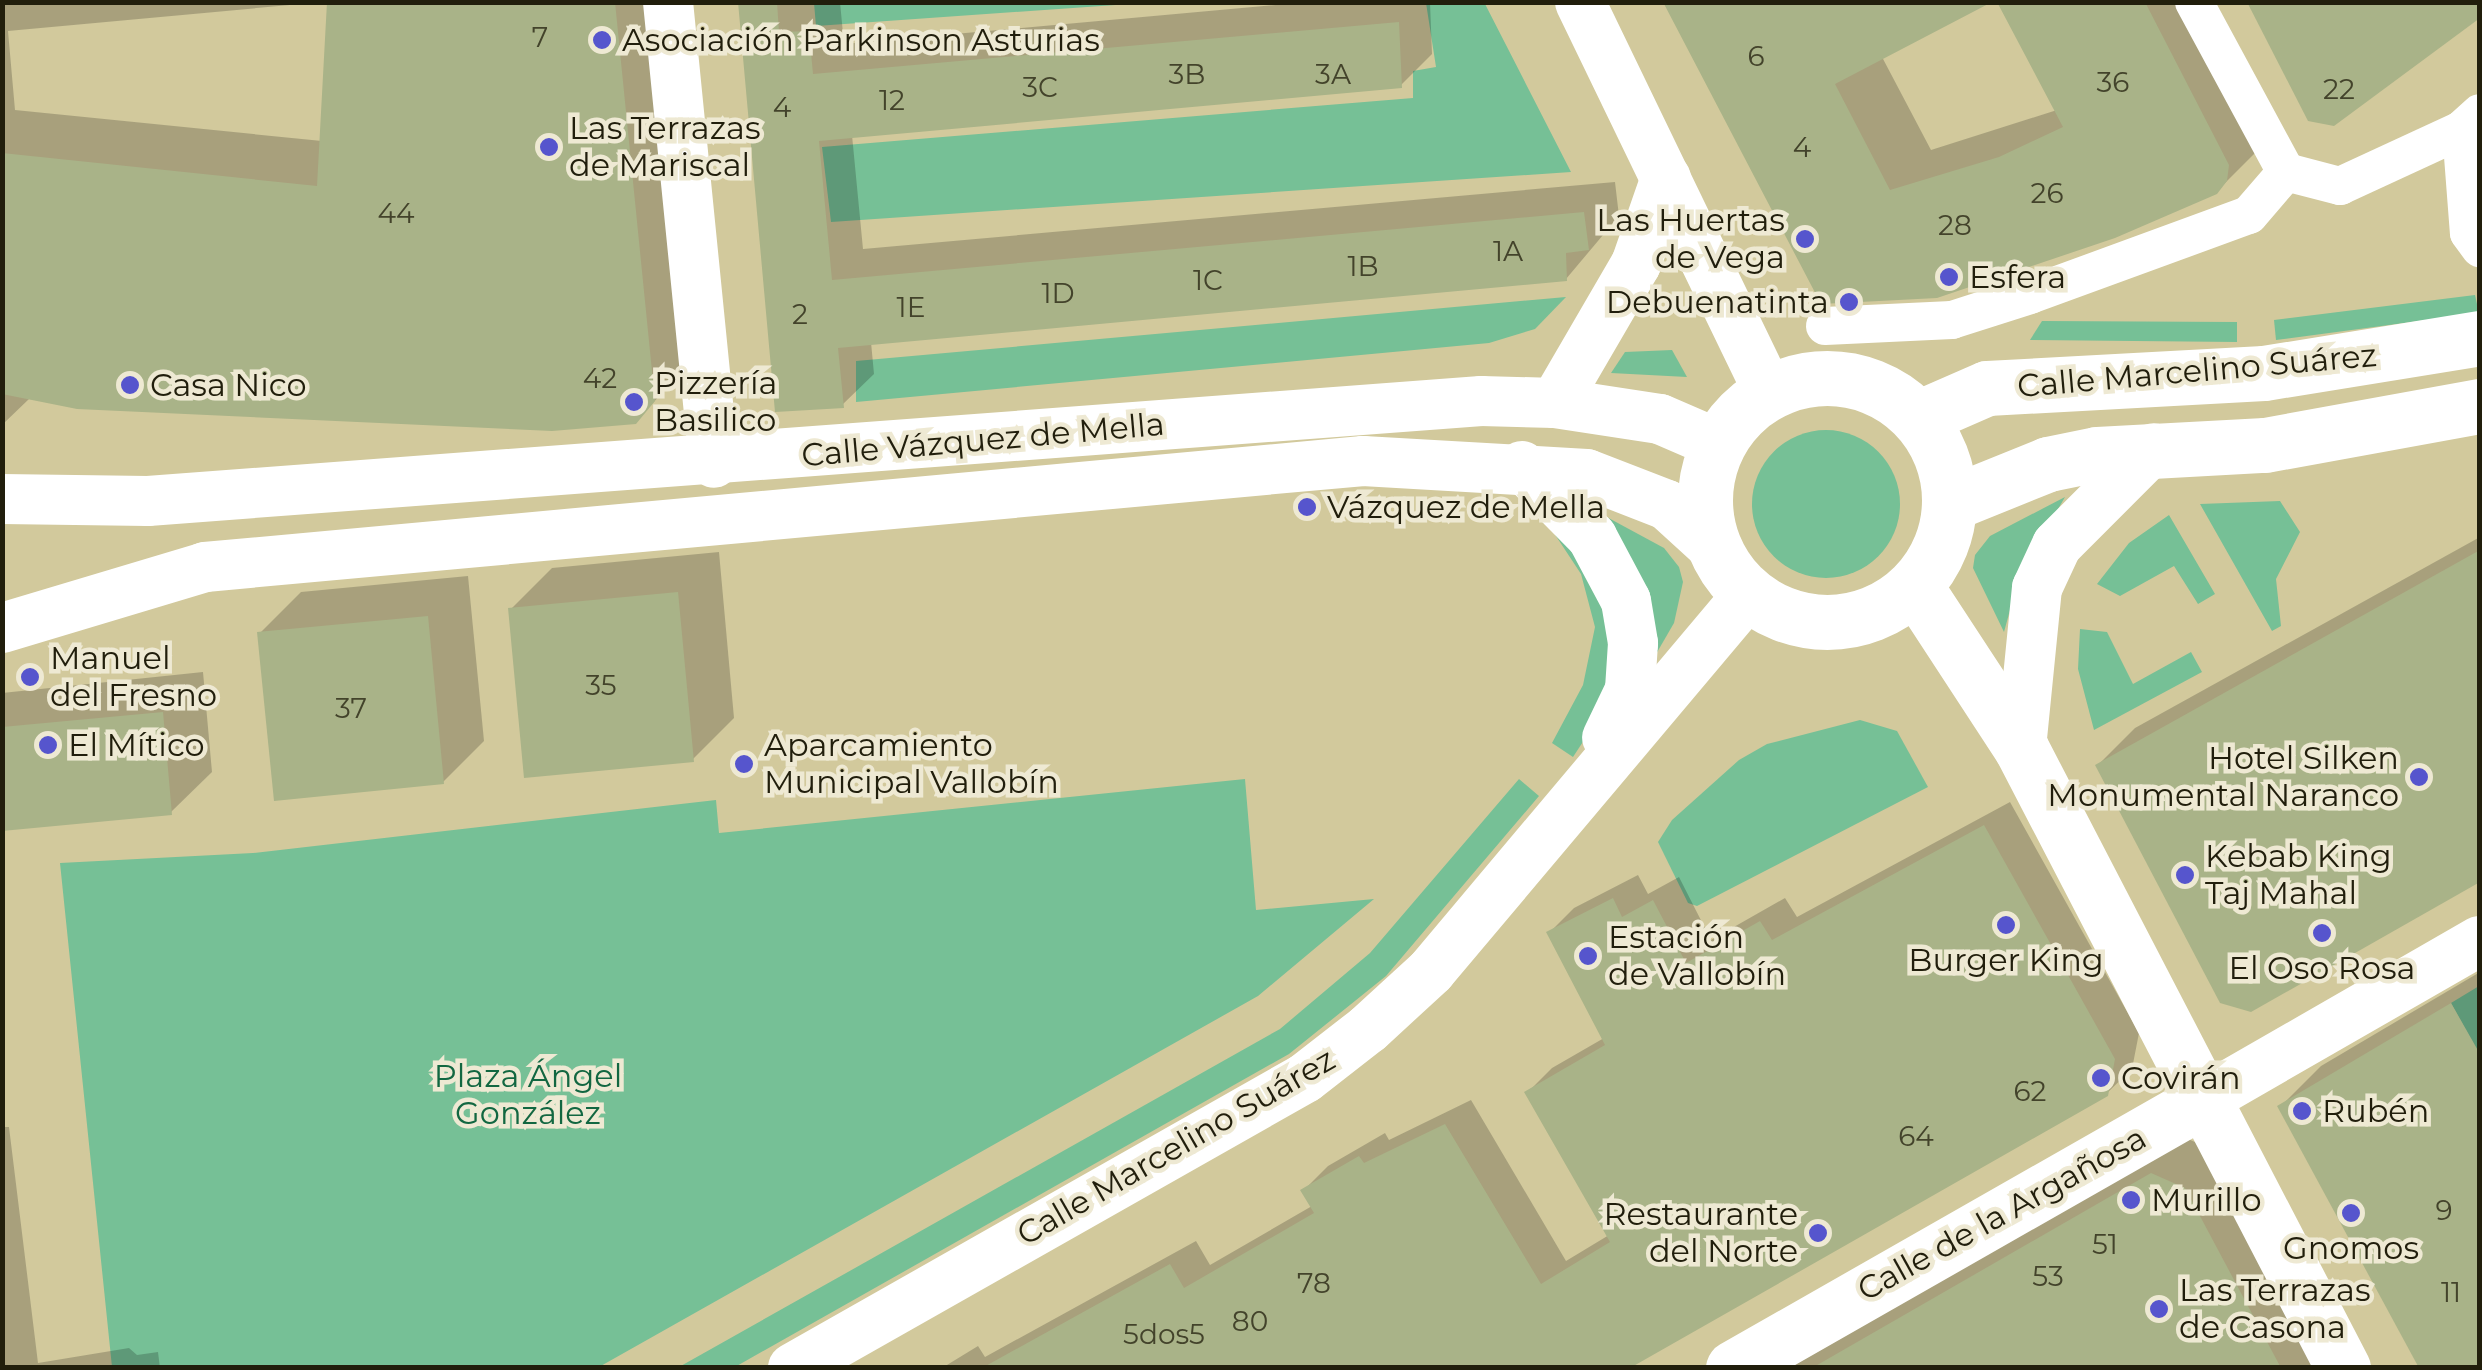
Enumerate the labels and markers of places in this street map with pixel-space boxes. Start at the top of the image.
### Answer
place label: Asociación Parkinson Asturias [622,21,1100,59]
marker: Asociación Parkinson Asturias [591,29,613,51]
place label: Las Terrazas de Mariscal [569,110,761,185]
marker: Las Terrazas de Mariscal [538,136,560,158]
place label: Las Huertas de Vega [1596,202,1785,277]
marker: Las Huertas de Vega [1794,228,1816,250]
place label: Esfera [1969,258,2066,296]
marker: Esfera [1938,266,1960,288]
place label: Debuenatinta [1606,283,1829,321]
marker: Debuenatinta [1838,291,1860,313]
place label: Pizzería Basilico [654,365,777,440]
place label: Casa Nico [150,366,307,404]
marker: Casa Nico [119,374,141,396]
marker: Pizzería Basilico [623,391,645,413]
place label: Vázquez de Mella [1327,488,1605,526]
marker: Vázquez de Mella [1296,496,1318,518]
place label: Manuel del Fresno [50,640,217,715]
marker: Manuel del Fresno [19,666,41,688]
place label: El Mítico [68,726,205,764]
place label: Aparcamiento Municipal Vallobín [764,727,1059,802]
marker: El Mítico [37,734,59,756]
place label: Hotel Silken Monumental Naranco [2047,740,2399,815]
marker: Aparcamiento Municipal Vallobín [733,753,755,775]
marker: Hotel Silken Monumental Naranco [2408,766,2430,788]
place label: Kebab King Taj Mahal [2205,838,2392,913]
marker: Kebab King Taj Mahal [2174,864,2196,886]
marker: Burger King [1995,914,2017,936]
place label: Estación de Vallobín [1608,919,1786,994]
marker: El Oso Rosa [2311,922,2333,944]
place label: Burger King [1908,941,2104,979]
marker: Estación de Vallobín [1577,945,1599,967]
place label: El Oso Rosa [2228,949,2416,987]
place label: Covirán [2121,1059,2241,1097]
marker: Covirán [2090,1067,2112,1089]
place label: Rubén [2322,1092,2429,1130]
marker: Rubén [2291,1100,2313,1122]
place label: Murillo [2151,1181,2262,1219]
marker: Murillo [2120,1189,2142,1211]
place label: Restaurante del Norte [1603,1196,1798,1271]
marker: Gnomos [2340,1202,2362,1224]
marker: Restaurante del Norte [1807,1222,1829,1244]
place label: Gnomos [2283,1229,2419,1267]
place label: Las Terrazas de Casona [2179,1272,2371,1347]
marker: Las Terrazas de Casona [2148,1298,2170,1320]

